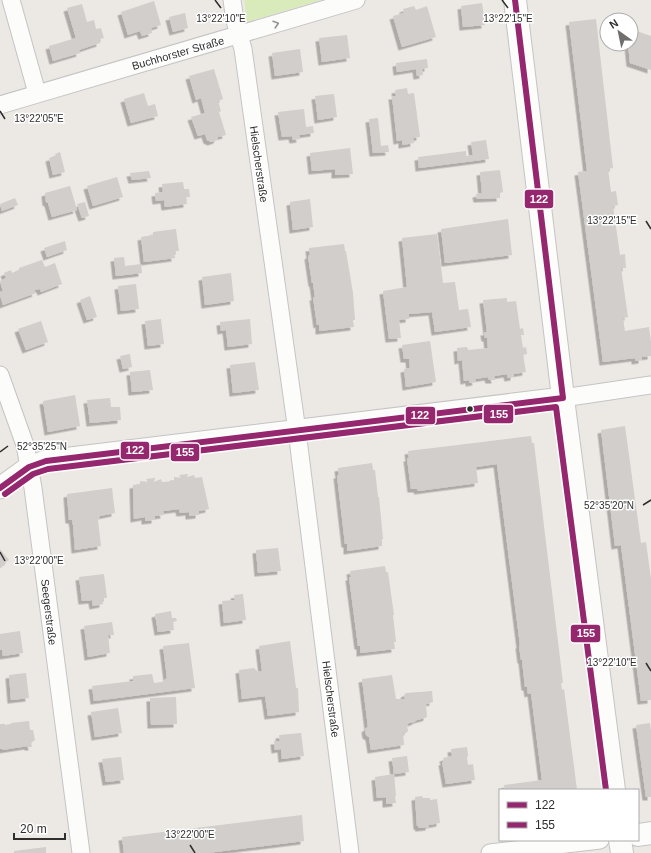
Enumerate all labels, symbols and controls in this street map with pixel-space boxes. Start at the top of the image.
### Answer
north arrow [599,12,639,52]
text: 13°22'10"E [196,13,246,24]
text: 13°22'15"E [483,13,533,24]
text: N [607,16,620,31]
one-way arrow [272,20,279,29]
street label: Buchhorster Straße [131,34,225,72]
text: 13°22'05"E [14,113,64,124]
street label: Hielscherstraße [248,125,270,203]
line badge: 122 [524,189,554,209]
text: 122 [530,193,548,205]
text: 13°22'15"E [587,215,637,226]
unlabelled marker [465,404,475,414]
line badge: 155 [483,404,514,424]
line badge: 122 [405,406,436,425]
text: 155 [490,408,508,420]
text: 122 [411,409,429,421]
text: 52°35'25"N [17,441,67,452]
line badge: 122 [120,441,150,460]
line badge: 155 [170,443,200,462]
text: 122 [126,444,144,456]
text: 155 [176,446,194,458]
text: 52°35'20"N [584,500,634,511]
text: 13°22'00"E [14,555,64,566]
street label: Seegerstraße [39,578,59,646]
line badge: 155 [570,624,601,643]
text: 155 [577,627,595,639]
text: 13°22'10"E [587,657,637,668]
street label: Hielscherstraße [320,660,342,738]
legend [499,789,639,841]
text: 122 [535,798,555,812]
scale bar [14,815,65,841]
text: 155 [535,818,555,832]
text: 20 m [20,822,47,836]
text: 13°22'00"E [165,829,215,840]

